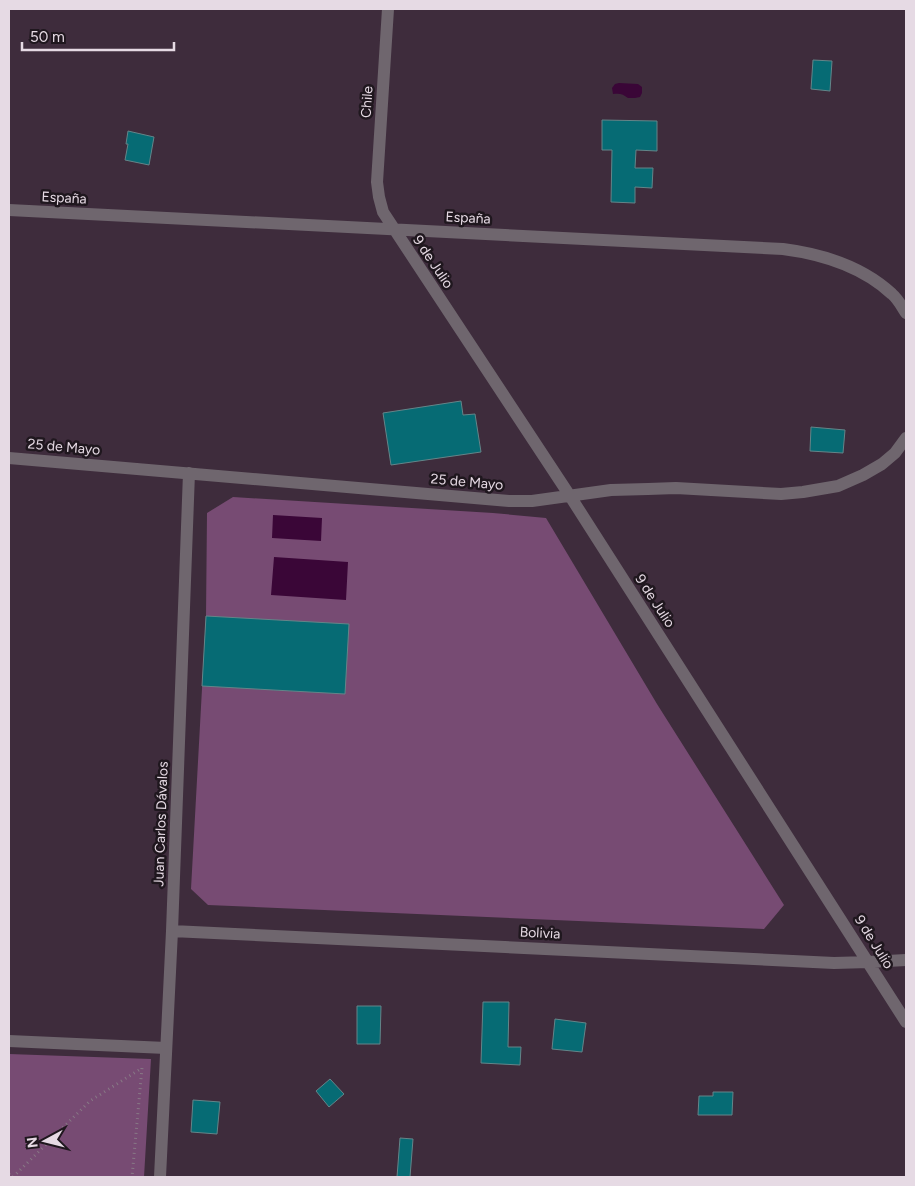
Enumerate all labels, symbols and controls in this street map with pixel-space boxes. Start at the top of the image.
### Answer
scale bar [22,20,175,52]
text: 50 m [30,28,65,46]
street label: Chile [357,85,377,118]
street label: España [41,188,87,208]
street label: España [445,208,491,228]
street label: 9 de Julio [409,232,457,292]
street label: 25 de Mayo [27,435,101,459]
street label: 25 de Mayo [430,470,504,494]
street label: 9 de Julio [631,571,679,631]
street label: Juan Carlos Dávalos [150,761,172,887]
street label: 9 de Julio [851,912,897,972]
street label: Bolivia [519,923,561,943]
north arrow [20,1116,70,1166]
text: N [23,1136,42,1149]

